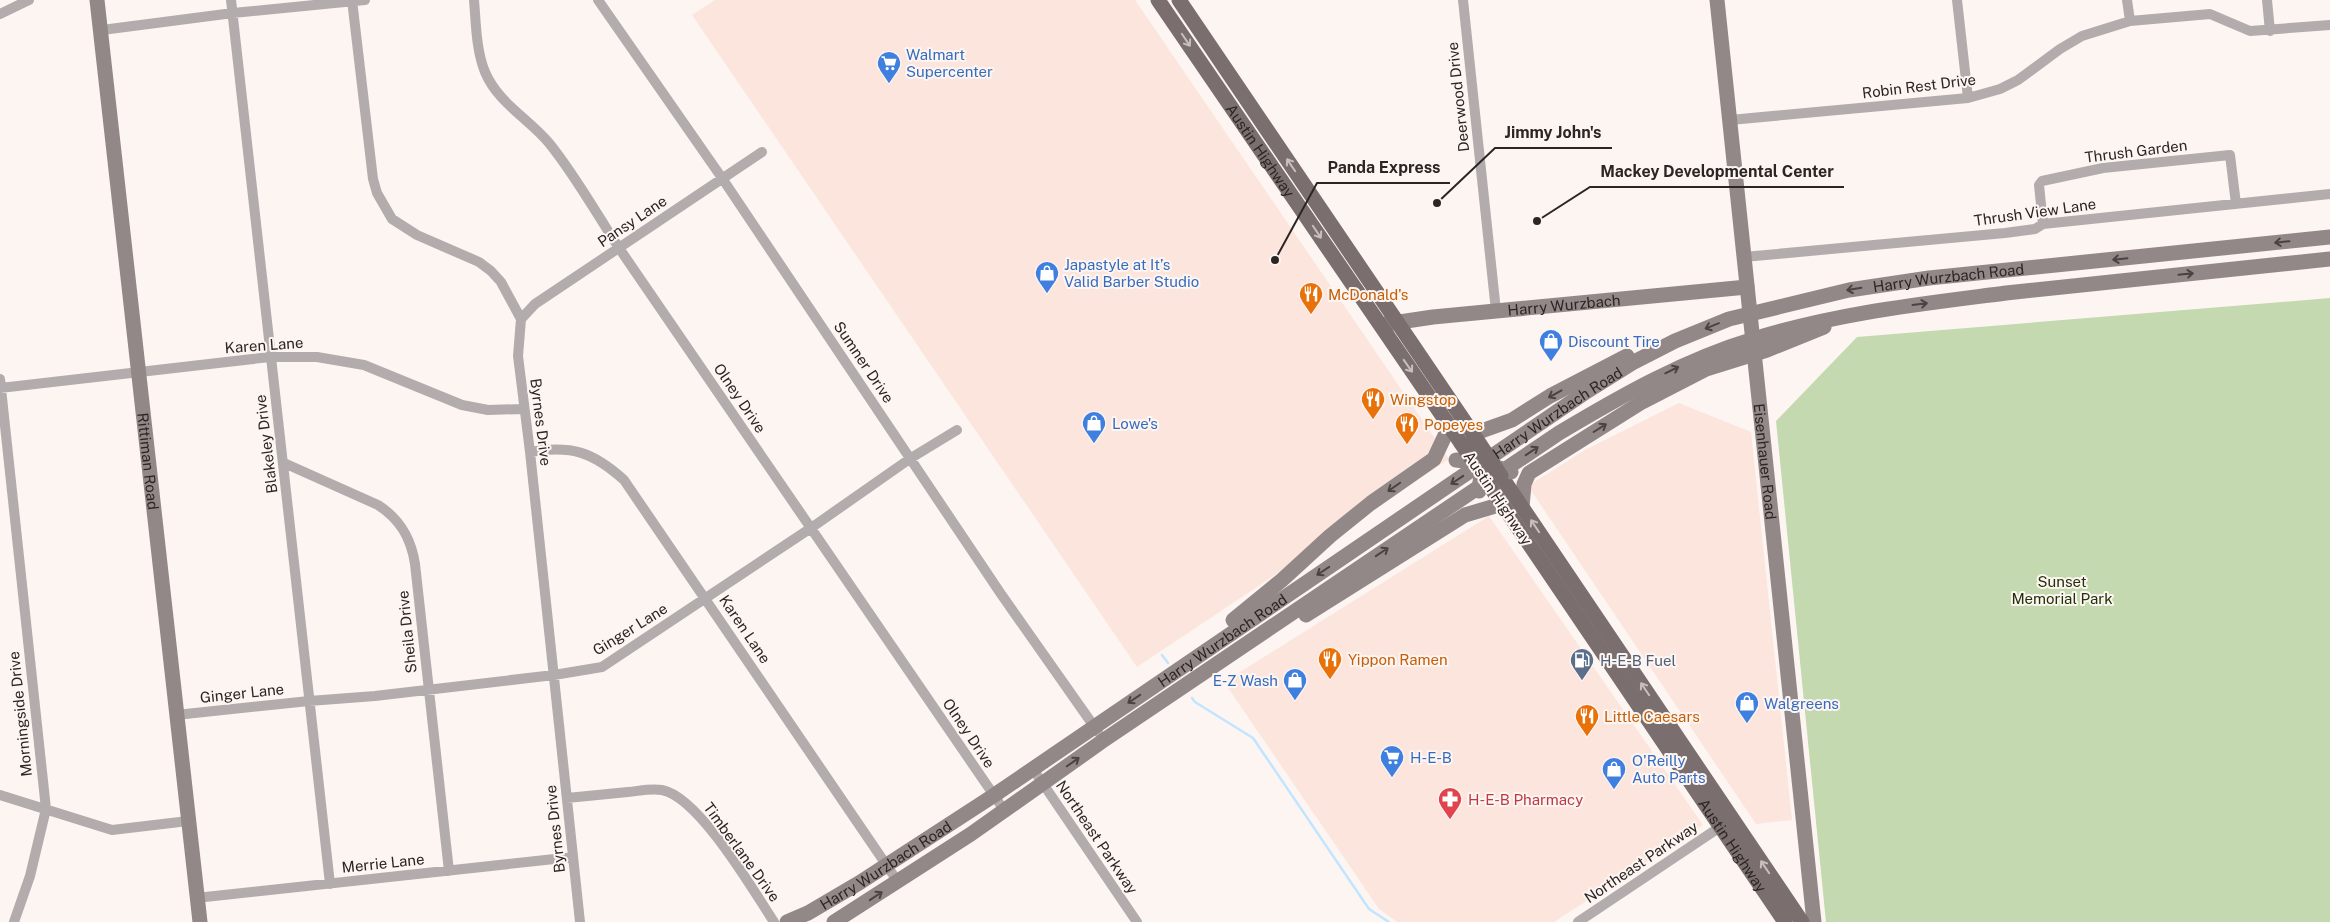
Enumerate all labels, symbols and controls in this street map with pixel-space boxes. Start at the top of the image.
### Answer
one-way arrow [1181,33,1191,47]
street label: Deerwood Drive [1444,41,1472,153]
place label: Walmart Supercenter [906,46,993,80]
supermarket icon: Walmart Supercenter [876,50,902,84]
street label: Robin Rest Drive [1861,71,1977,101]
street label: Austin Highway [1223,100,1299,200]
callout: Jimmy John's [1495,117,1612,148]
text: Jimmy John's [1504,123,1602,142]
street label: Thrush Garden [2084,136,2188,166]
callout: Panda Express [1317,152,1450,183]
callout: Mackey Developmental Center [1590,156,1844,187]
one-way arrow [1286,158,1296,172]
text: Panda Express [1328,158,1440,177]
text: Mackey Developmental Center [1600,162,1834,181]
street label: Pansy Lane [594,192,670,250]
street label: Thrush View Lane [1973,195,2097,229]
one-way arrow [1312,225,1322,239]
one-way arrow [2274,237,2290,247]
one-way arrow [2112,254,2128,264]
place label: Japastyle at It’s Valid Barber Studio [1064,256,1199,290]
shop icon: Japastyle at It’s Valid Barber Studio [1034,260,1060,294]
street label: Harry Wurzbach Road [1872,260,2025,295]
one-way arrow [2178,269,2194,279]
restaurant icon: McDonald's [1298,281,1324,315]
one-way arrow [1846,284,1862,294]
place label: McDonald's [1328,286,1408,303]
street label: Harry Wurzbach [1507,291,1621,318]
one-way arrow [1912,299,1928,309]
street label: Sumner Drive [831,318,897,406]
one-way arrow [1705,322,1721,331]
shop icon: Discount Tire [1538,328,1564,362]
place label: Discount Tire [1568,333,1660,350]
street label: Karen Lane [224,334,304,356]
one-way arrow [1403,359,1413,373]
street label: Olney Drive [711,360,769,436]
street label: Harry Wurzbach Road [1489,363,1625,462]
one-way arrow [1665,365,1680,375]
street label: Byrnes Drive [527,377,555,467]
restaurant icon: Wingstop [1360,386,1386,420]
one-way arrow [1548,389,1563,399]
place label: Wingstop [1390,391,1456,408]
street label: Blakeley Drive [252,394,280,494]
street label: Eisenhauer Road [1751,402,1780,520]
shop icon: Lowe's [1081,410,1107,444]
restaurant icon: Popeyes [1394,411,1420,445]
street label: Rittiman Road [135,412,162,511]
place label: Lowe's [1112,415,1158,432]
place label: Popeyes [1424,416,1483,433]
one-way arrow [1592,423,1606,433]
one-way arrow [1524,446,1538,456]
street label: Austin Highway [1460,448,1536,548]
one-way arrow [1451,475,1465,485]
one-way arrow [1387,482,1401,492]
one-way arrow [1530,519,1540,533]
one-way arrow [1375,547,1389,557]
one-way arrow [1316,566,1330,576]
park label: Sunset Memorial Park [2011,573,2113,607]
street label: Sheila Drive [394,590,420,674]
street label: Harry Wurzbach Road [1154,590,1290,690]
street label: Karen Lane [716,592,774,666]
street label: Ginger Lane [590,599,670,659]
restaurant icon: Yippon Ramen [1317,646,1343,680]
fuel station icon: H-E-B Fuel [1569,647,1595,681]
street label: Morningside Drive [5,651,35,777]
place label: Yippon Ramen [1348,651,1448,668]
place label: H-E-B Fuel [1600,652,1676,669]
shop icon: E-Z Wash [1282,667,1308,701]
place label: E-Z Wash [1213,672,1278,689]
street label: Ginger Lane [199,680,285,706]
one-way arrow [1640,682,1650,696]
shop icon: Walgreens [1734,690,1760,724]
street label: Olney Drive [940,695,998,771]
one-way arrow [1128,695,1142,705]
place label: Walgreens [1764,695,1839,712]
restaurant icon: Little Caesars [1574,703,1600,737]
place label: Little Caesars [1604,708,1700,725]
supermarket icon: H-E-B [1379,744,1405,778]
place label: H-E-B [1410,749,1452,766]
place label: O'Reilly Auto Parts [1632,752,1706,786]
shop icon: O'Reilly Auto Parts [1601,756,1627,790]
one-way arrow [1066,757,1080,767]
street label: Northeast Parkway [1053,777,1141,897]
street label: Byrnes Drive [542,784,568,874]
pharmacy icon: H-E-B Pharmacy [1437,786,1463,820]
place label: H-E-B Pharmacy [1468,791,1583,808]
street label: Austin Highway [1695,795,1771,895]
street label: Timberlane Drive [700,799,784,905]
street label: Harry Wurzbach Road [817,817,954,913]
street label: Northeast Parkway [1581,818,1701,906]
street label: Merrie Lane [341,850,425,876]
one-way arrow [1760,860,1770,874]
one-way arrow [869,891,883,901]

